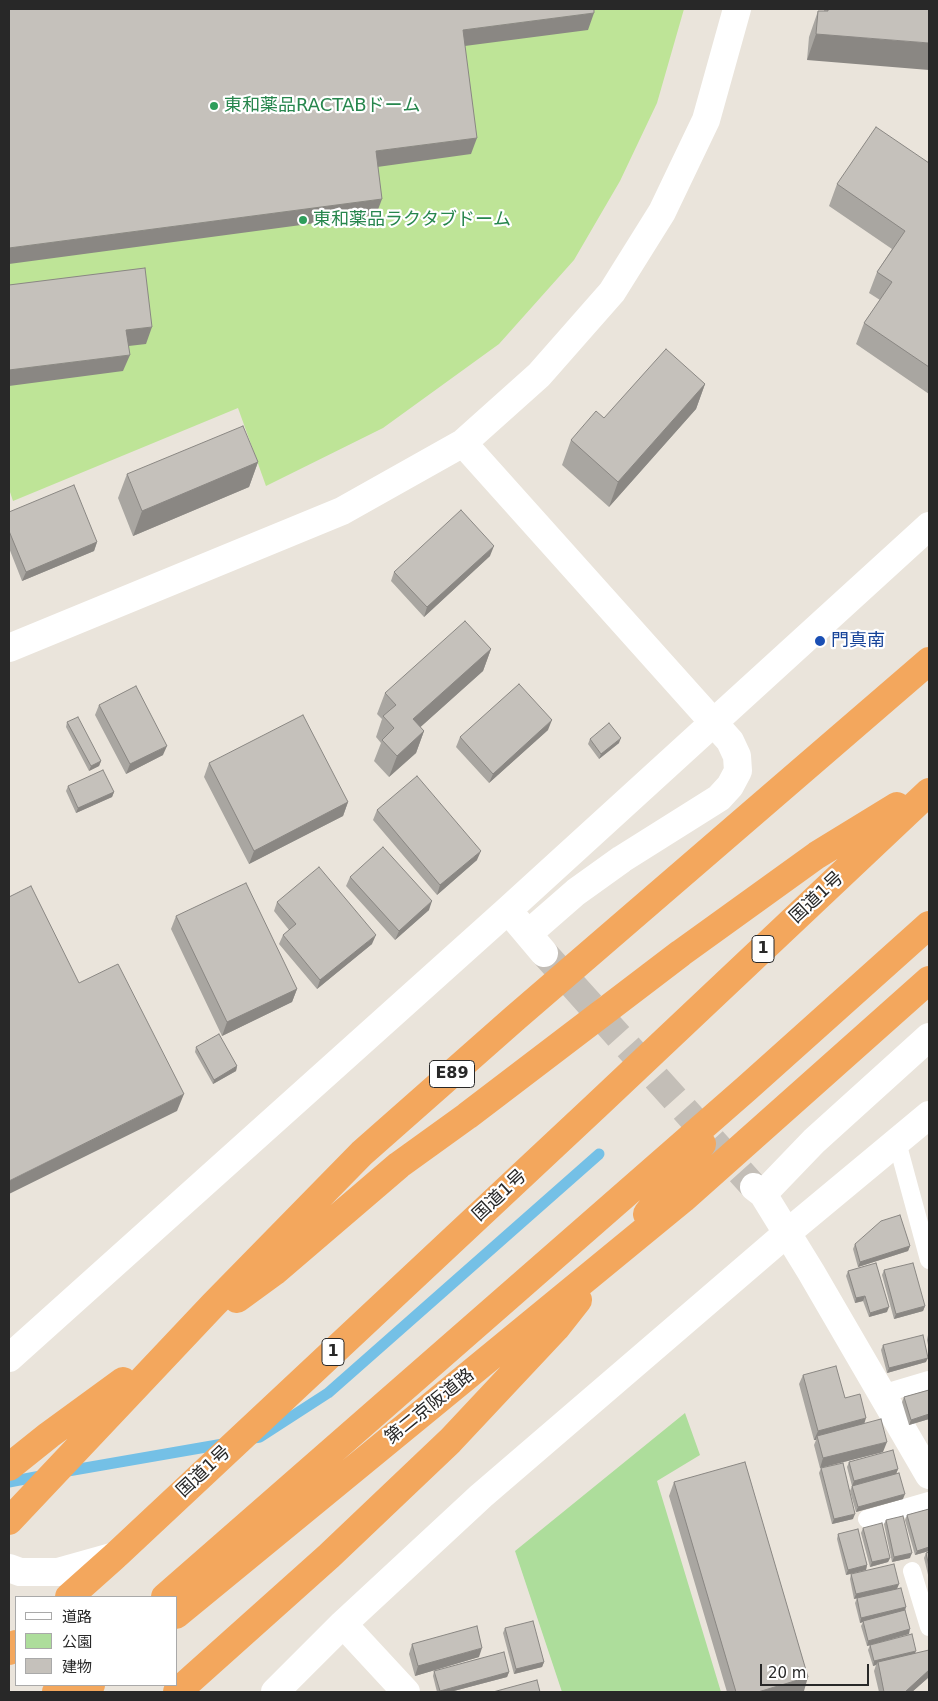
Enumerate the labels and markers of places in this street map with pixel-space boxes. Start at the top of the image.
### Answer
place label: 東和薬品RACTABドーム [224,95,421,117]
marker: 東和薬品RACTABドーム [208,100,220,112]
place label: 東和薬品ラクタブドーム [313,209,511,231]
marker: 東和薬品ラクタブドーム [297,214,309,226]
place label: 門真南 [831,630,885,652]
marker: 門真南 [813,634,827,648]

